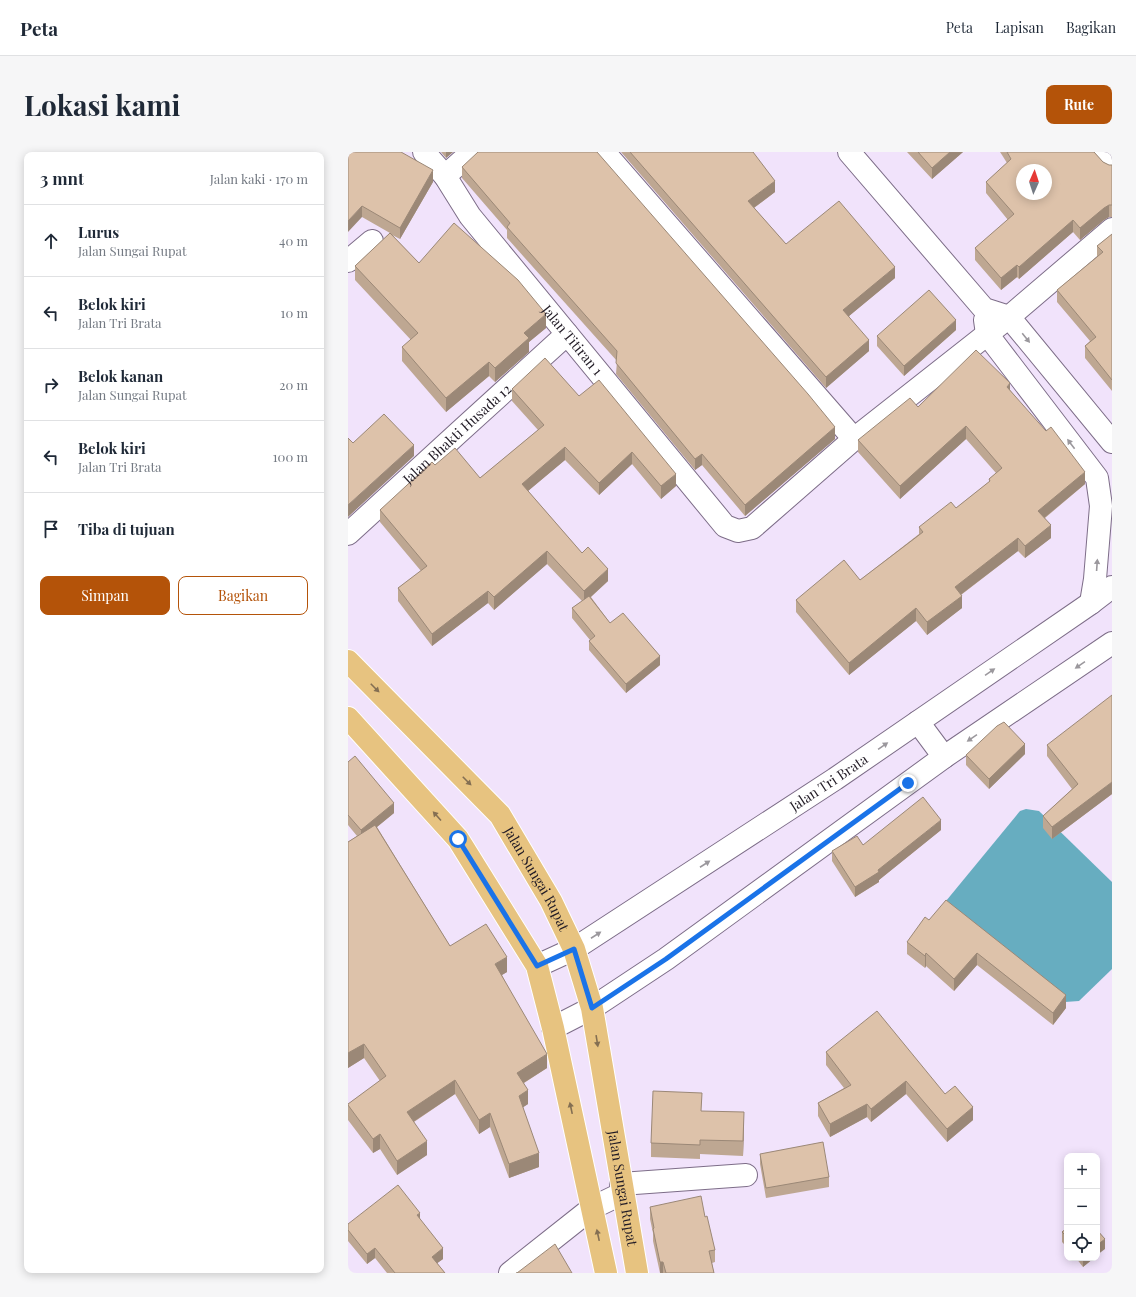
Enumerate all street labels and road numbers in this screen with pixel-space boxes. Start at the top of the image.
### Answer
street label: Jalan Titiran 1 [537,300,607,379]
street label: Jalan Bhakti Husada 12 [398,379,515,489]
street label: Jalan Tri Brata [785,749,871,816]
street label: Jalan Sungai Rupat [499,822,574,935]
street label: Jalan Sungai Rupat [604,1128,642,1248]

